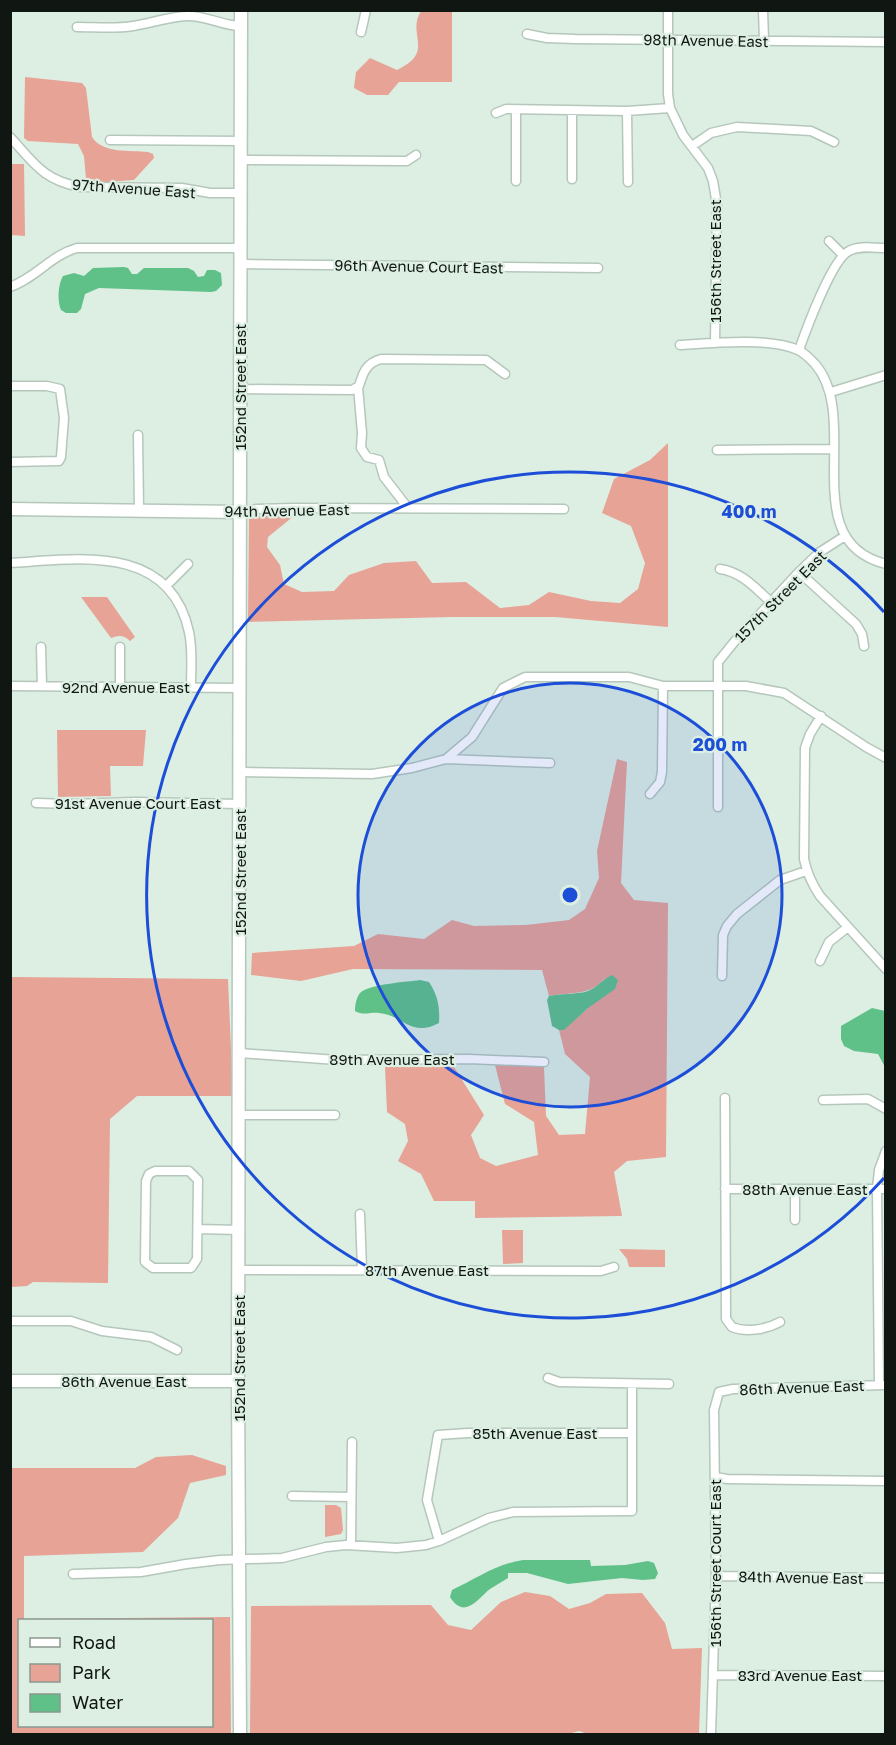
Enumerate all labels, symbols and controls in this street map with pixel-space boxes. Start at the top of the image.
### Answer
street label: 98th Avenue East [643,30,769,50]
street label: 97th Avenue East [71,175,197,201]
street label: 156th Street East [706,199,724,323]
street label: 96th Avenue Court East [334,256,504,276]
street label: 152nd Street East [231,324,249,450]
street label: 94th Avenue East [224,500,350,520]
text: 400 m [722,500,776,522]
street label: 157th Street East [730,546,830,646]
street label: 92nd Avenue East [62,678,190,696]
text: 200 m [693,733,747,755]
street label: 91st Avenue Court East [55,794,221,812]
street label: 152nd Street East [231,809,249,935]
centre of rings [560,885,580,905]
street label: 89th Avenue East [329,1050,455,1068]
street label: 88th Avenue East [742,1180,868,1198]
street label: 87th Avenue East [365,1261,489,1279]
street label: 152nd Street East [230,1295,248,1421]
street label: 86th Avenue East [61,1372,187,1390]
street label: 86th Avenue East [739,1376,865,1398]
street label: 85th Avenue East [473,1424,597,1442]
street label: 156th Street Court East [706,1479,724,1647]
street label: 84th Avenue East [738,1567,864,1587]
legend [18,1619,213,1727]
text: Road [72,1631,116,1653]
text: Park [72,1661,111,1683]
street label: 83rd Avenue East [738,1666,862,1684]
text: Water [72,1691,123,1713]

